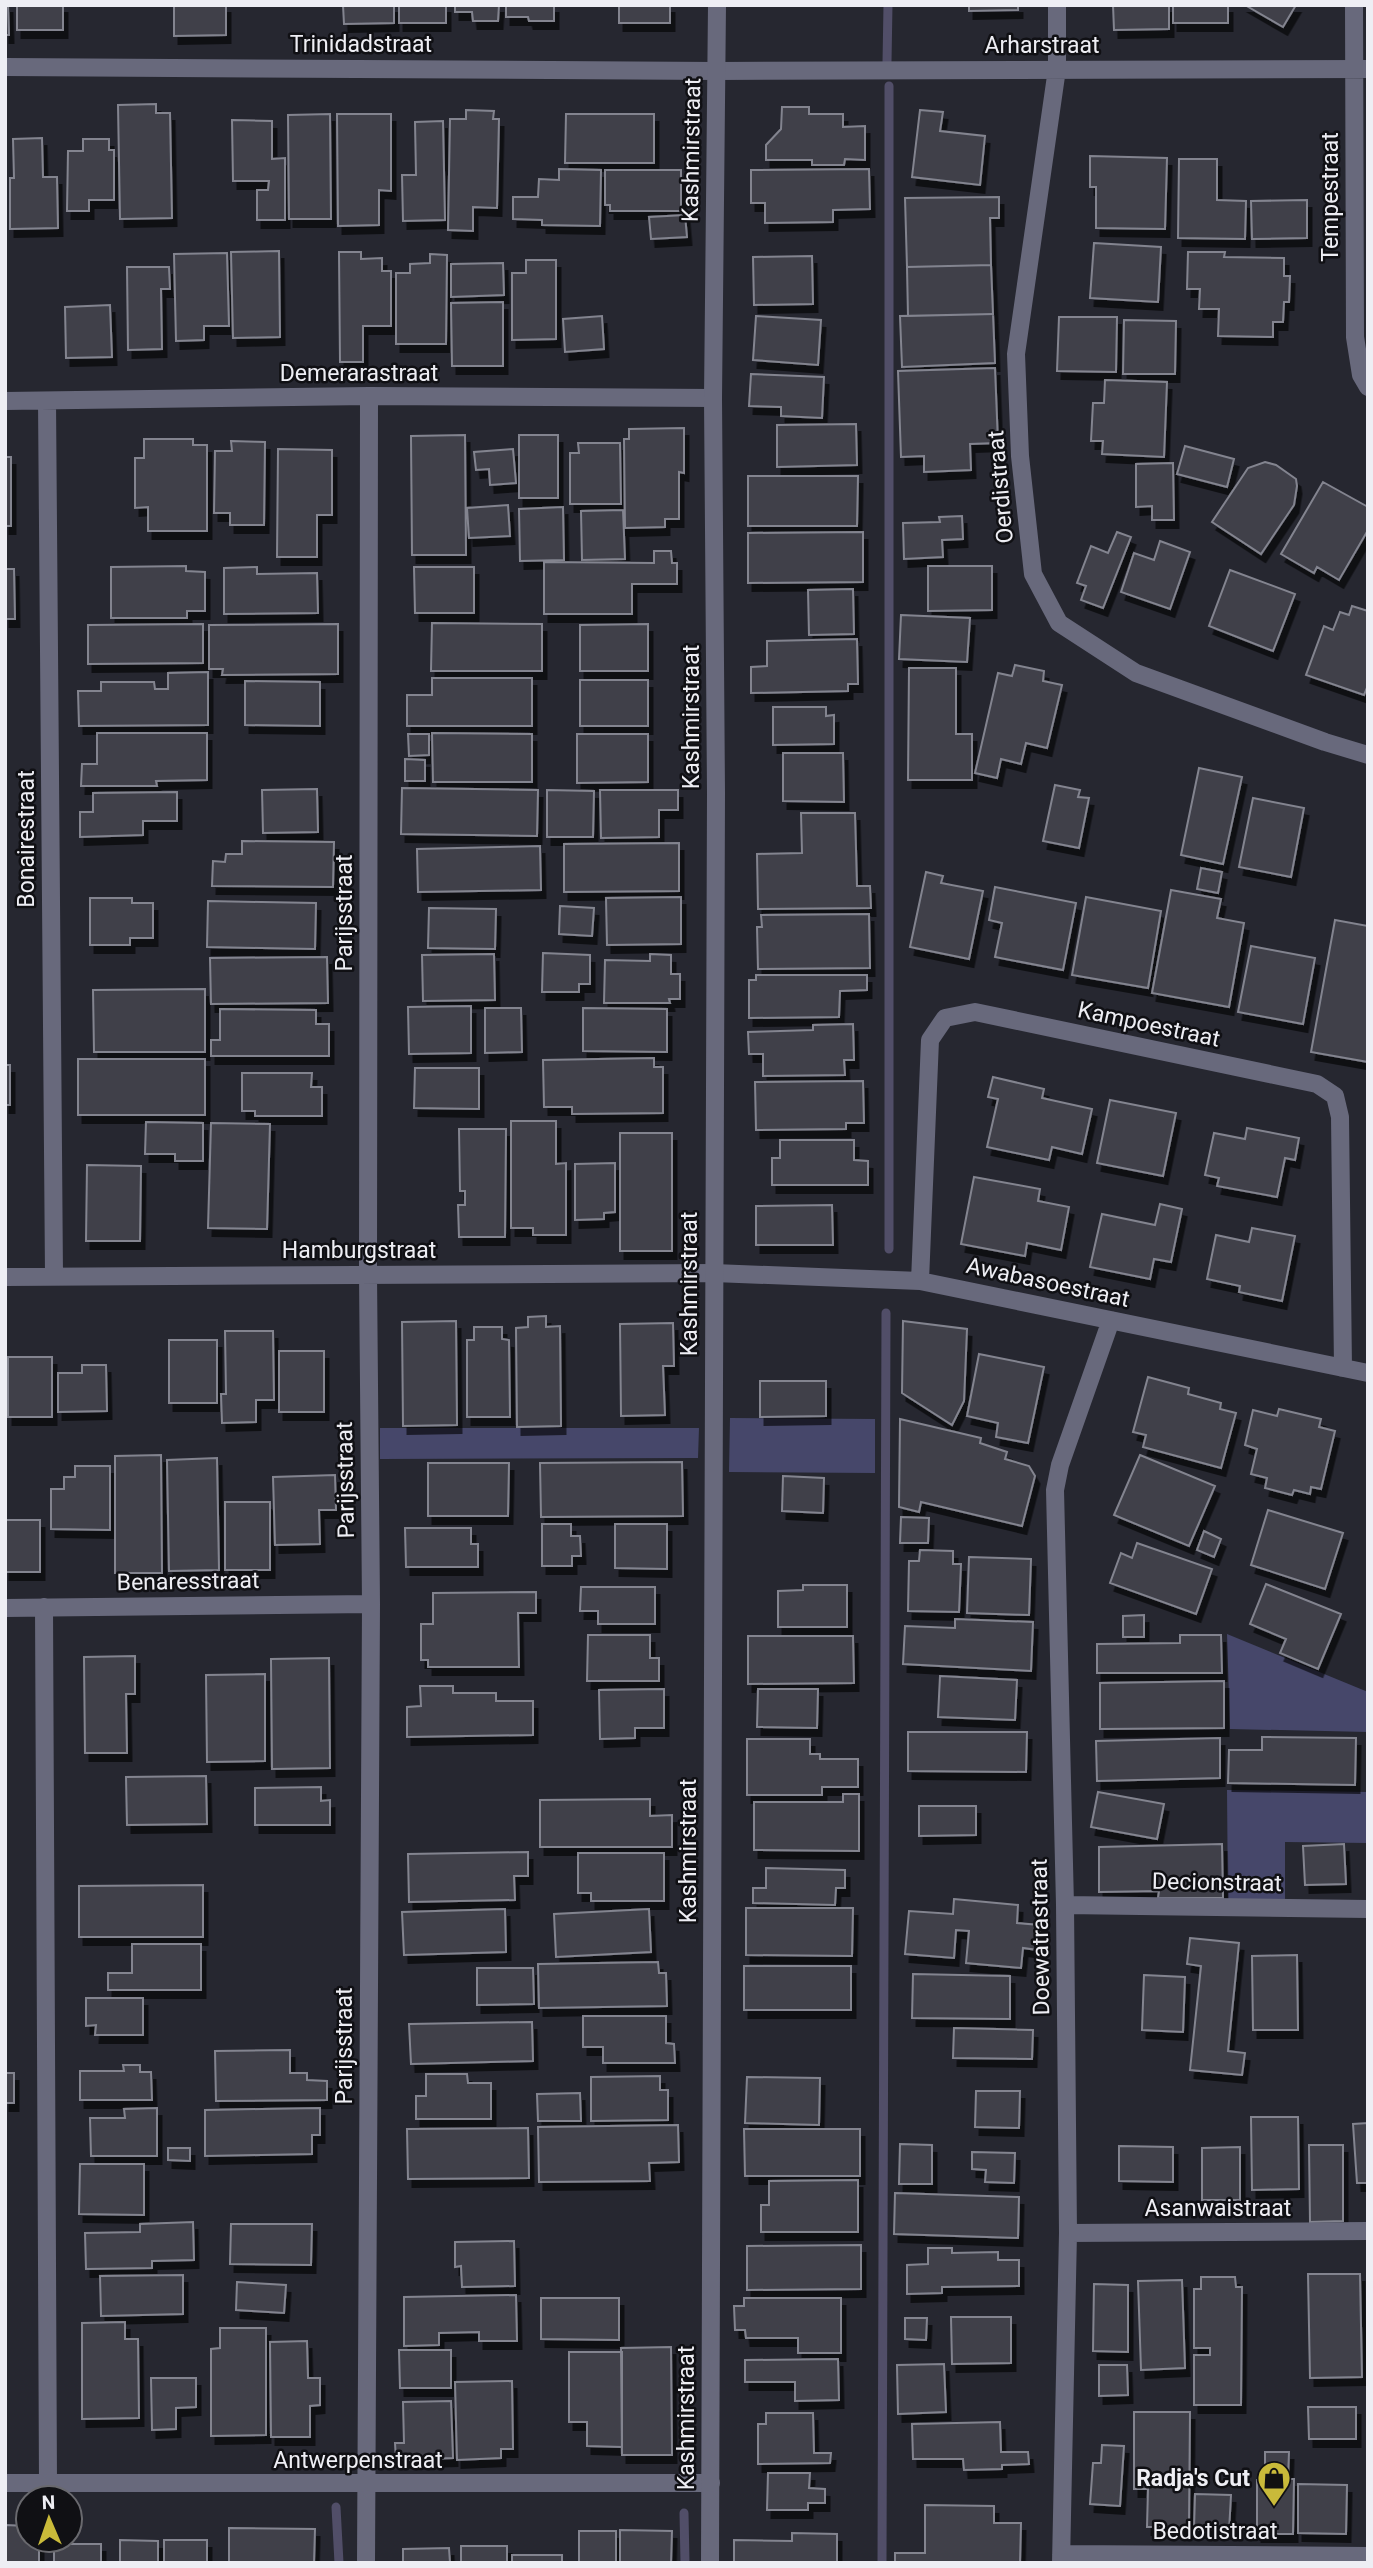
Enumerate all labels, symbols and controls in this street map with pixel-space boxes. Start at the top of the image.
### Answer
street label: Trinidadstraat [290,31,432,58]
street label: Arharstraat [984,32,1100,59]
street label: Kashmirstraat [677,78,706,222]
street label: Tempestraat [1317,132,1344,262]
street label: Demerarastraat [280,360,438,387]
street label: Oerdistraat [982,429,1019,545]
street label: Kashmirstraat [678,645,705,789]
street label: Bonairestraat [13,770,40,908]
street label: Parijsstraat [331,855,358,971]
street label: Kampoestraat [1075,996,1222,1053]
street label: Kashmirstraat [676,1212,703,1356]
street label: Hamburgstraat [282,1237,436,1264]
street label: Awabasoestraat [964,1252,1132,1313]
street label: Parijsstraat [331,1421,360,1539]
street label: Benaresstraat [116,1567,260,1596]
street label: Kashmirstraat [675,1779,702,1923]
street label: Doewatrastraat [1026,1858,1055,2016]
street label: Decionstraat [1152,1868,1282,1897]
street label: Parijsstraat [331,1988,358,2104]
street label: Asanwaistraat [1145,2195,1291,2222]
street label: Kashmirstraat [673,2346,700,2490]
street label: Antwerpenstraat [273,2447,443,2474]
shop icon: Radja's Cut [1255,2459,1293,2508]
place label: Radja's Cut [1136,2465,1250,2492]
north arrow [14,2484,84,2554]
text: N [41,2491,56,2514]
street label: Bedotistraat [1152,2518,1278,2545]

